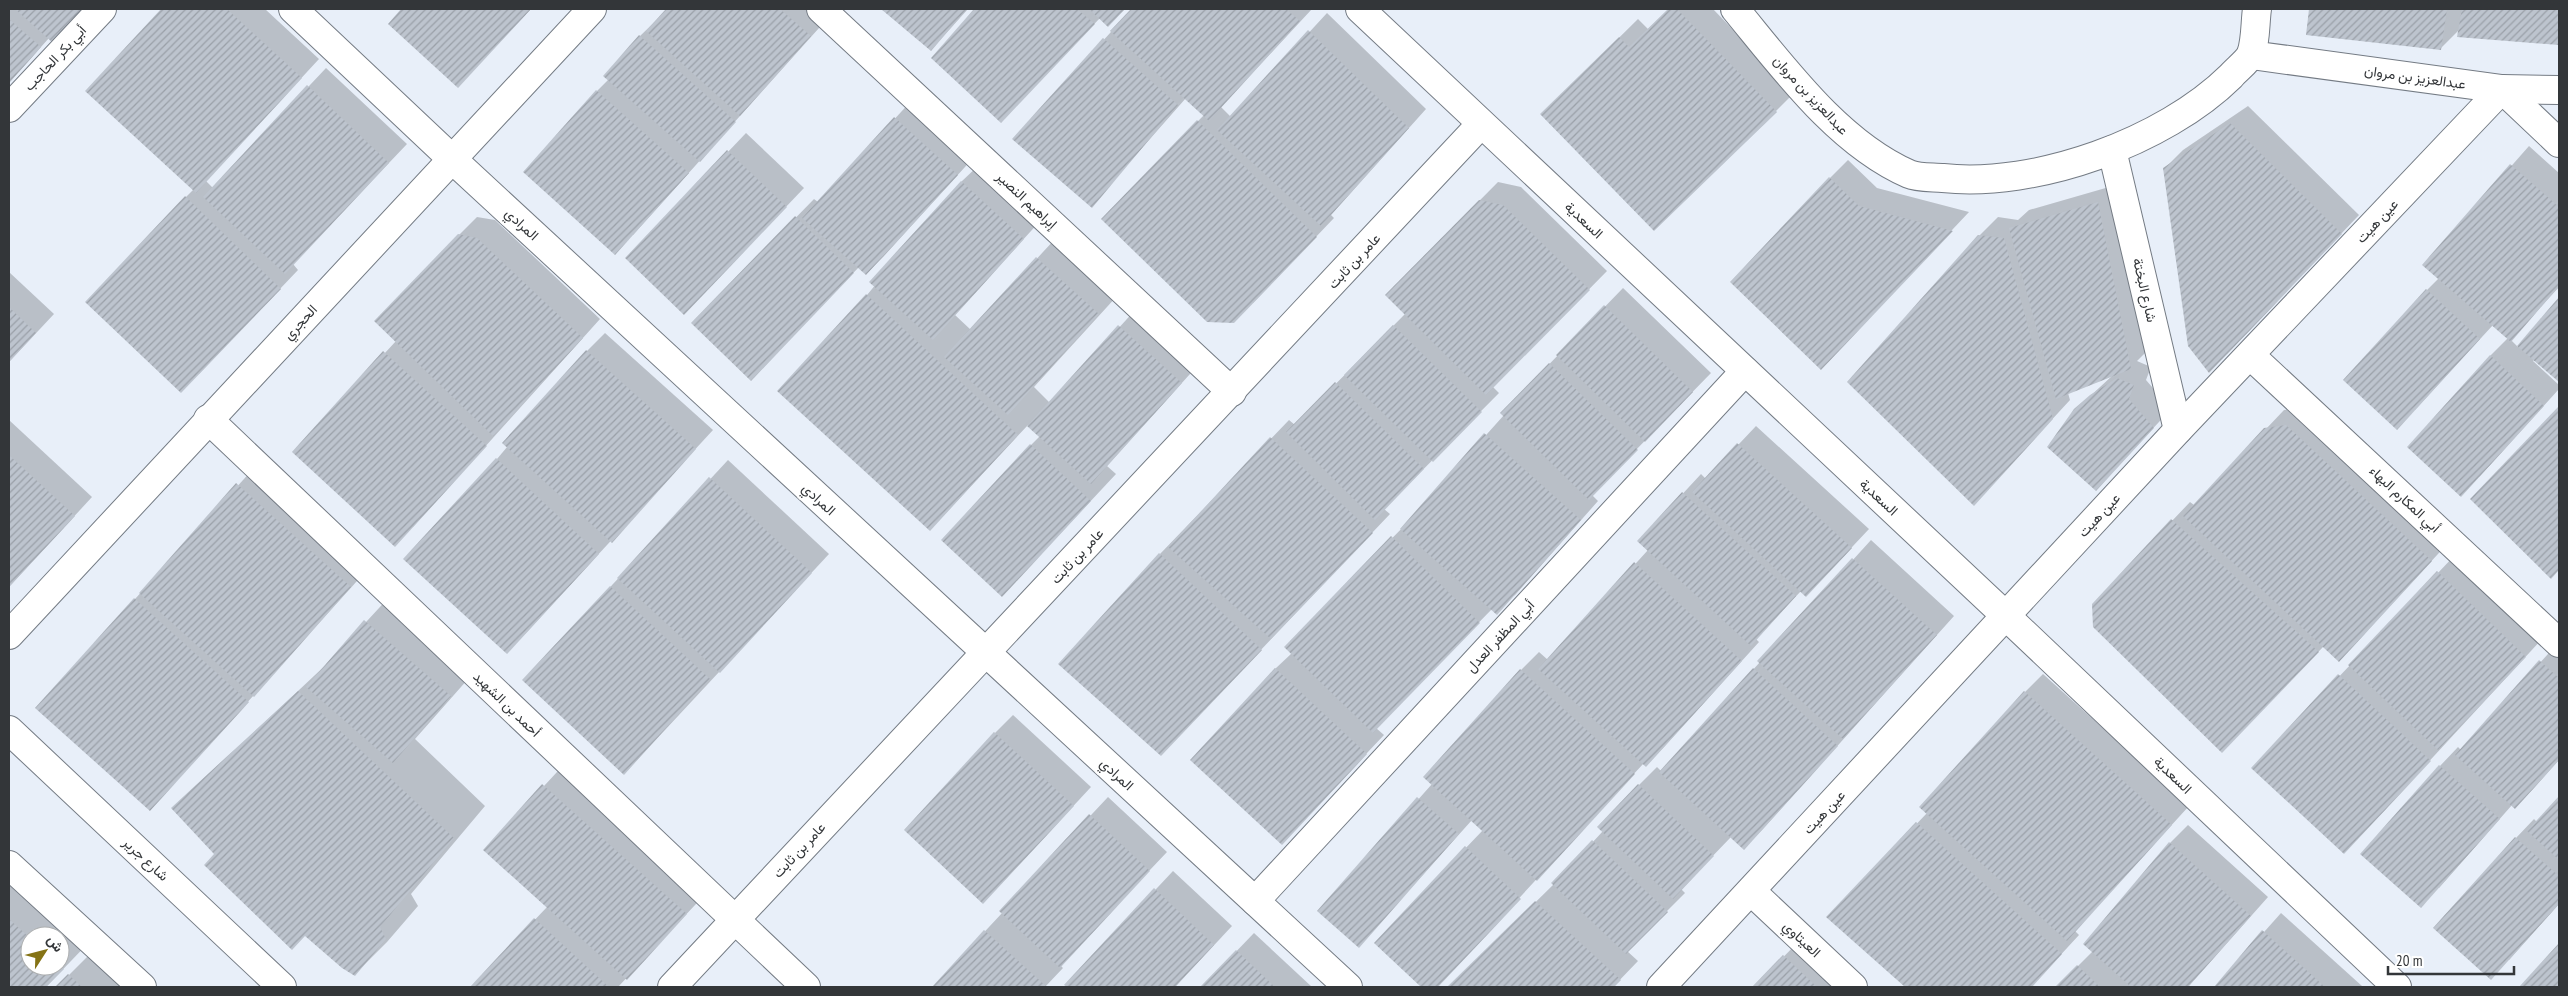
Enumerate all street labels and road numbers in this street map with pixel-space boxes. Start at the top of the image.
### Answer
street label: أبي بكر الحاجب [20,21,92,97]
street label: عبدالعزيز بن مروان [1770,51,1852,139]
street label: عبدالعزيز بن مروان [2363,61,2467,93]
street label: إبراهيم النصير [991,167,1061,233]
street label: عين هيت [2352,195,2402,247]
street label: السعدية [1561,198,1607,242]
street label: المرادي [499,204,543,246]
street label: عامر بن ثابت [1324,229,1384,293]
street label: شارع البختة [2127,256,2161,324]
street label: الحجري [279,301,323,345]
street label: أبي المكارم البهاء [2364,462,2444,539]
street label: السعدية [1856,475,1902,519]
street label: المرادي [796,479,840,521]
street label: عين هيت [2074,489,2124,541]
street label: عامر بن ثابت [1047,524,1107,588]
street label: أبي المظفر العدل [1462,596,1540,678]
street label: أحمد بن الشهيد [470,667,544,741]
street label: السعدية [2150,752,2196,798]
street label: المرادي [1094,754,1138,796]
street label: عين هيت [1799,786,1849,838]
street label: عامر بن ثابت [769,818,829,882]
street label: شارع جرير [117,833,173,886]
street label: العيتاوي [1777,917,1825,963]

